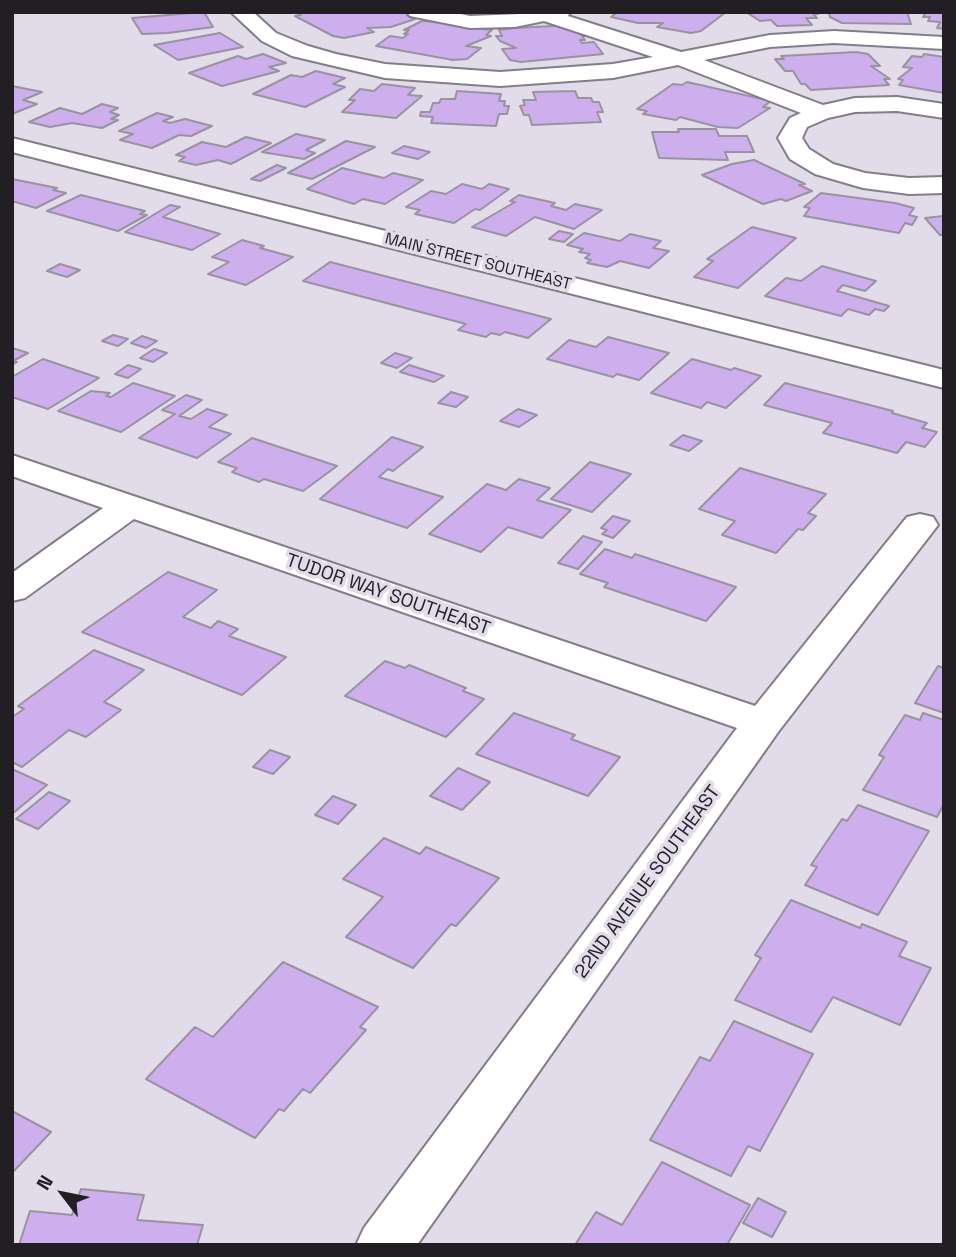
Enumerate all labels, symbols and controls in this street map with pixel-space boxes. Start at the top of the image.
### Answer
street label: MAIN STREET SOUTHEAST [383,229,573,295]
street label: TUDOR WAY SOUTHEAST [283,549,493,641]
street label: 22ND AVENUE SOUTHEAST [570,781,726,983]
north arrow [28,1159,98,1229]
text: N [31,1171,59,1195]

